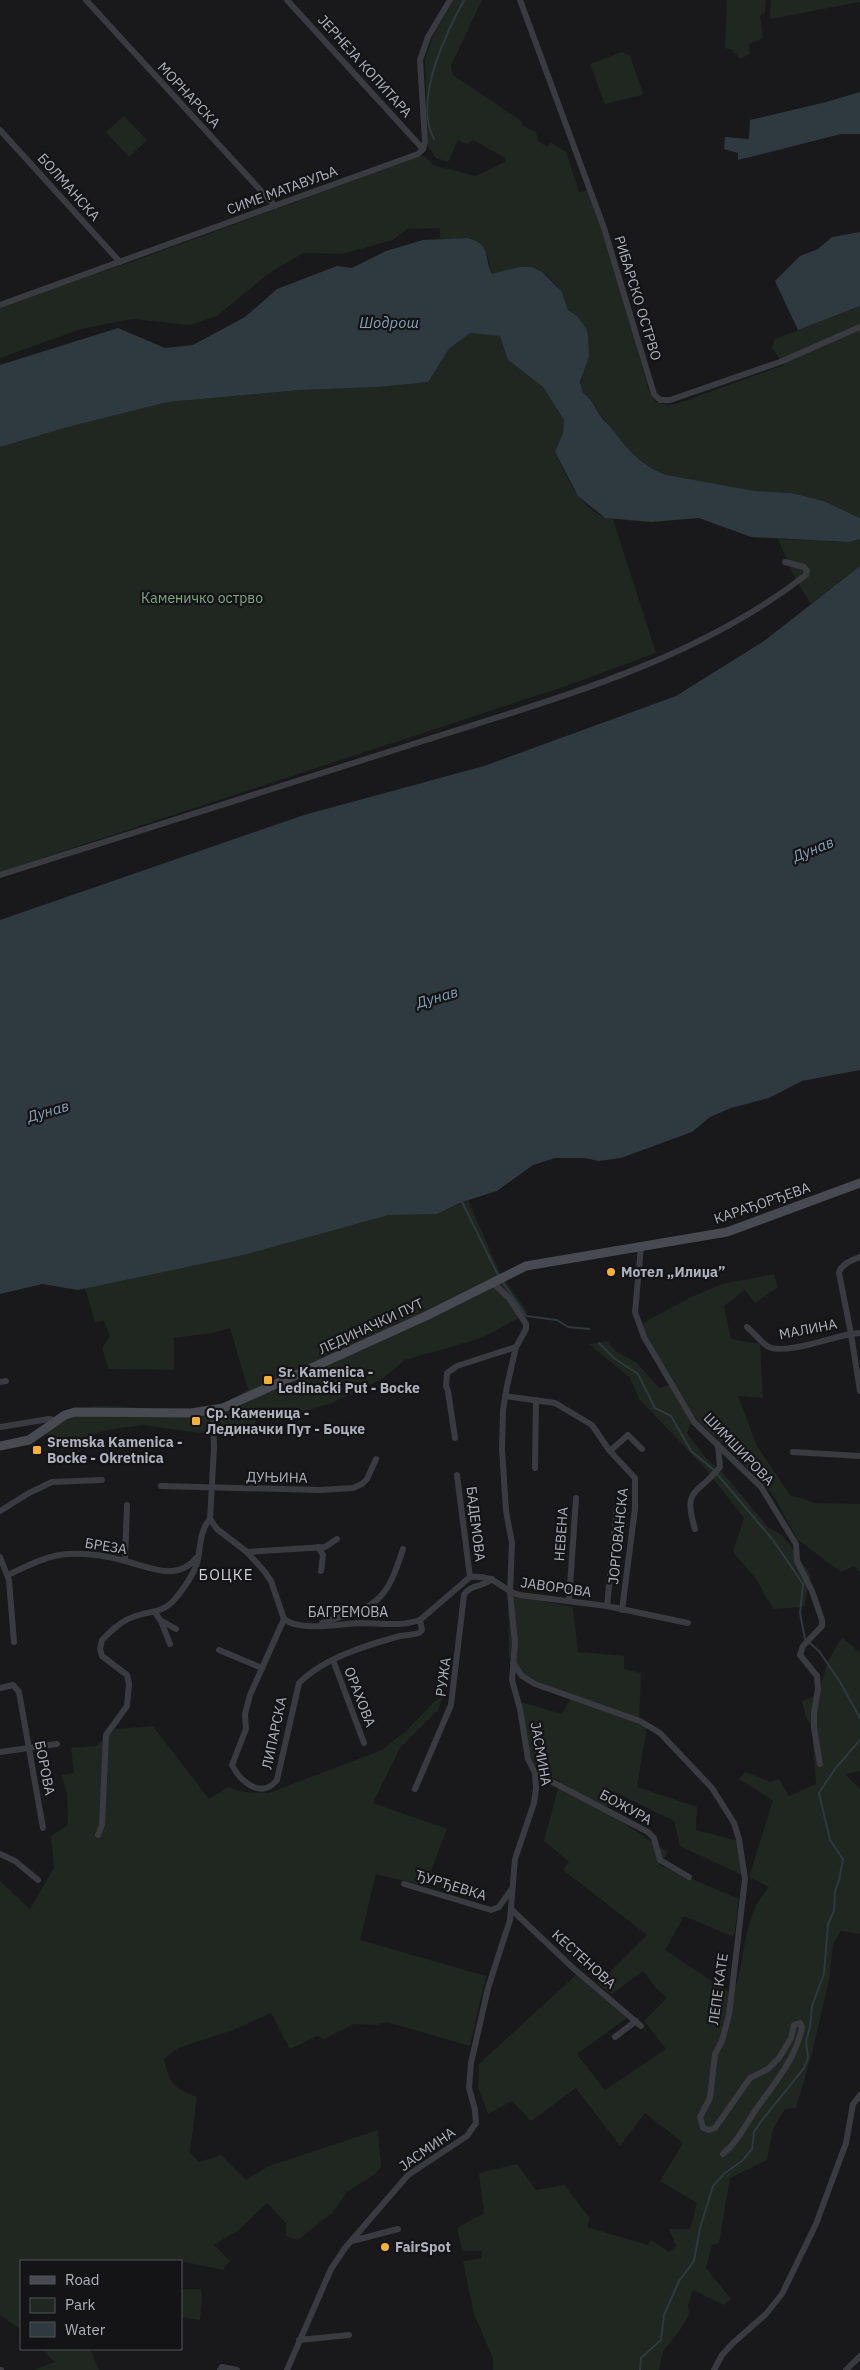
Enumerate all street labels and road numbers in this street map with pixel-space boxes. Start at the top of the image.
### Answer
street label: ЈЕРНЕЈА КОПИТАРА [314,11,416,121]
street label: МОРНАРСКА [154,58,224,132]
street label: БОЛМАНСКА [34,149,104,225]
street label: СИМЕ МАТАВУЉА [224,162,340,218]
street label: РИБАРСКО ОСТРВО [610,233,666,363]
street label: КАРАЂОРЂЕВА [711,1178,813,1228]
street label: ЛЕДИНАЧКИ ПУТ [316,1294,426,1358]
street label: МАЛИНА [777,1315,839,1343]
street label: ШИМШИРОВА [700,1409,778,1489]
street label: ДУЊИНА [246,1467,308,1487]
street label: БАДЕМОВА [462,1485,490,1563]
street label: ЈОРГОВАНСКА [604,1487,632,1585]
street label: НЕВЕНА [550,1506,572,1562]
street label: БРЕЗА [84,1534,128,1558]
street label: ЈАВОРОВА [519,1573,593,1601]
street label: БАГРЕМОВА [308,1603,388,1621]
street label: РУЖА [431,1656,455,1698]
street label: ОРАХОВА [340,1664,380,1730]
street label: ЛИПАРСКА [258,1695,290,1771]
street label: ЈАСМИНА [527,1721,555,1787]
street label: БОРОВА [31,1739,59,1797]
street label: БОЖУРА [597,1785,655,1829]
street label: ЂУРЂЕВКА [413,1866,489,1904]
street label: КЕСТЕНОВА [548,1926,620,1992]
street label: ЛЕПЕ КАТЕ [704,1952,732,2026]
street label: ЈАСМИНА [395,2123,459,2175]

